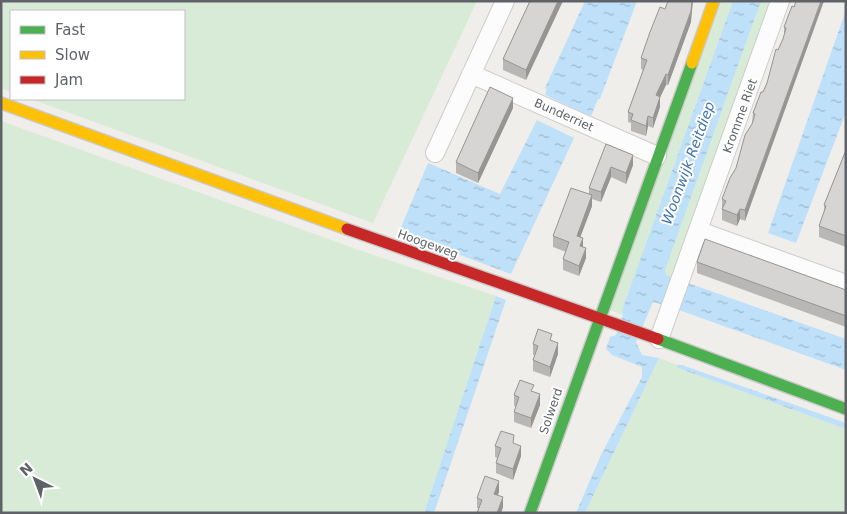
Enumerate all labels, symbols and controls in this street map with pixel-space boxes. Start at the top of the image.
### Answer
legend [10,10,185,100]
text: Fast [55,21,85,39]
text: Slow [55,46,90,64]
text: Jam [54,71,83,89]
street label: Kromme Riet [720,77,760,155]
street label: Bunderriet [532,96,596,134]
water label: Woonwijk Reitdiep [658,99,718,227]
street label: Hoogeweg [396,227,460,261]
street label: Solwerd [537,386,565,436]
north arrow [10,454,60,504]
text: N [17,459,36,479]

